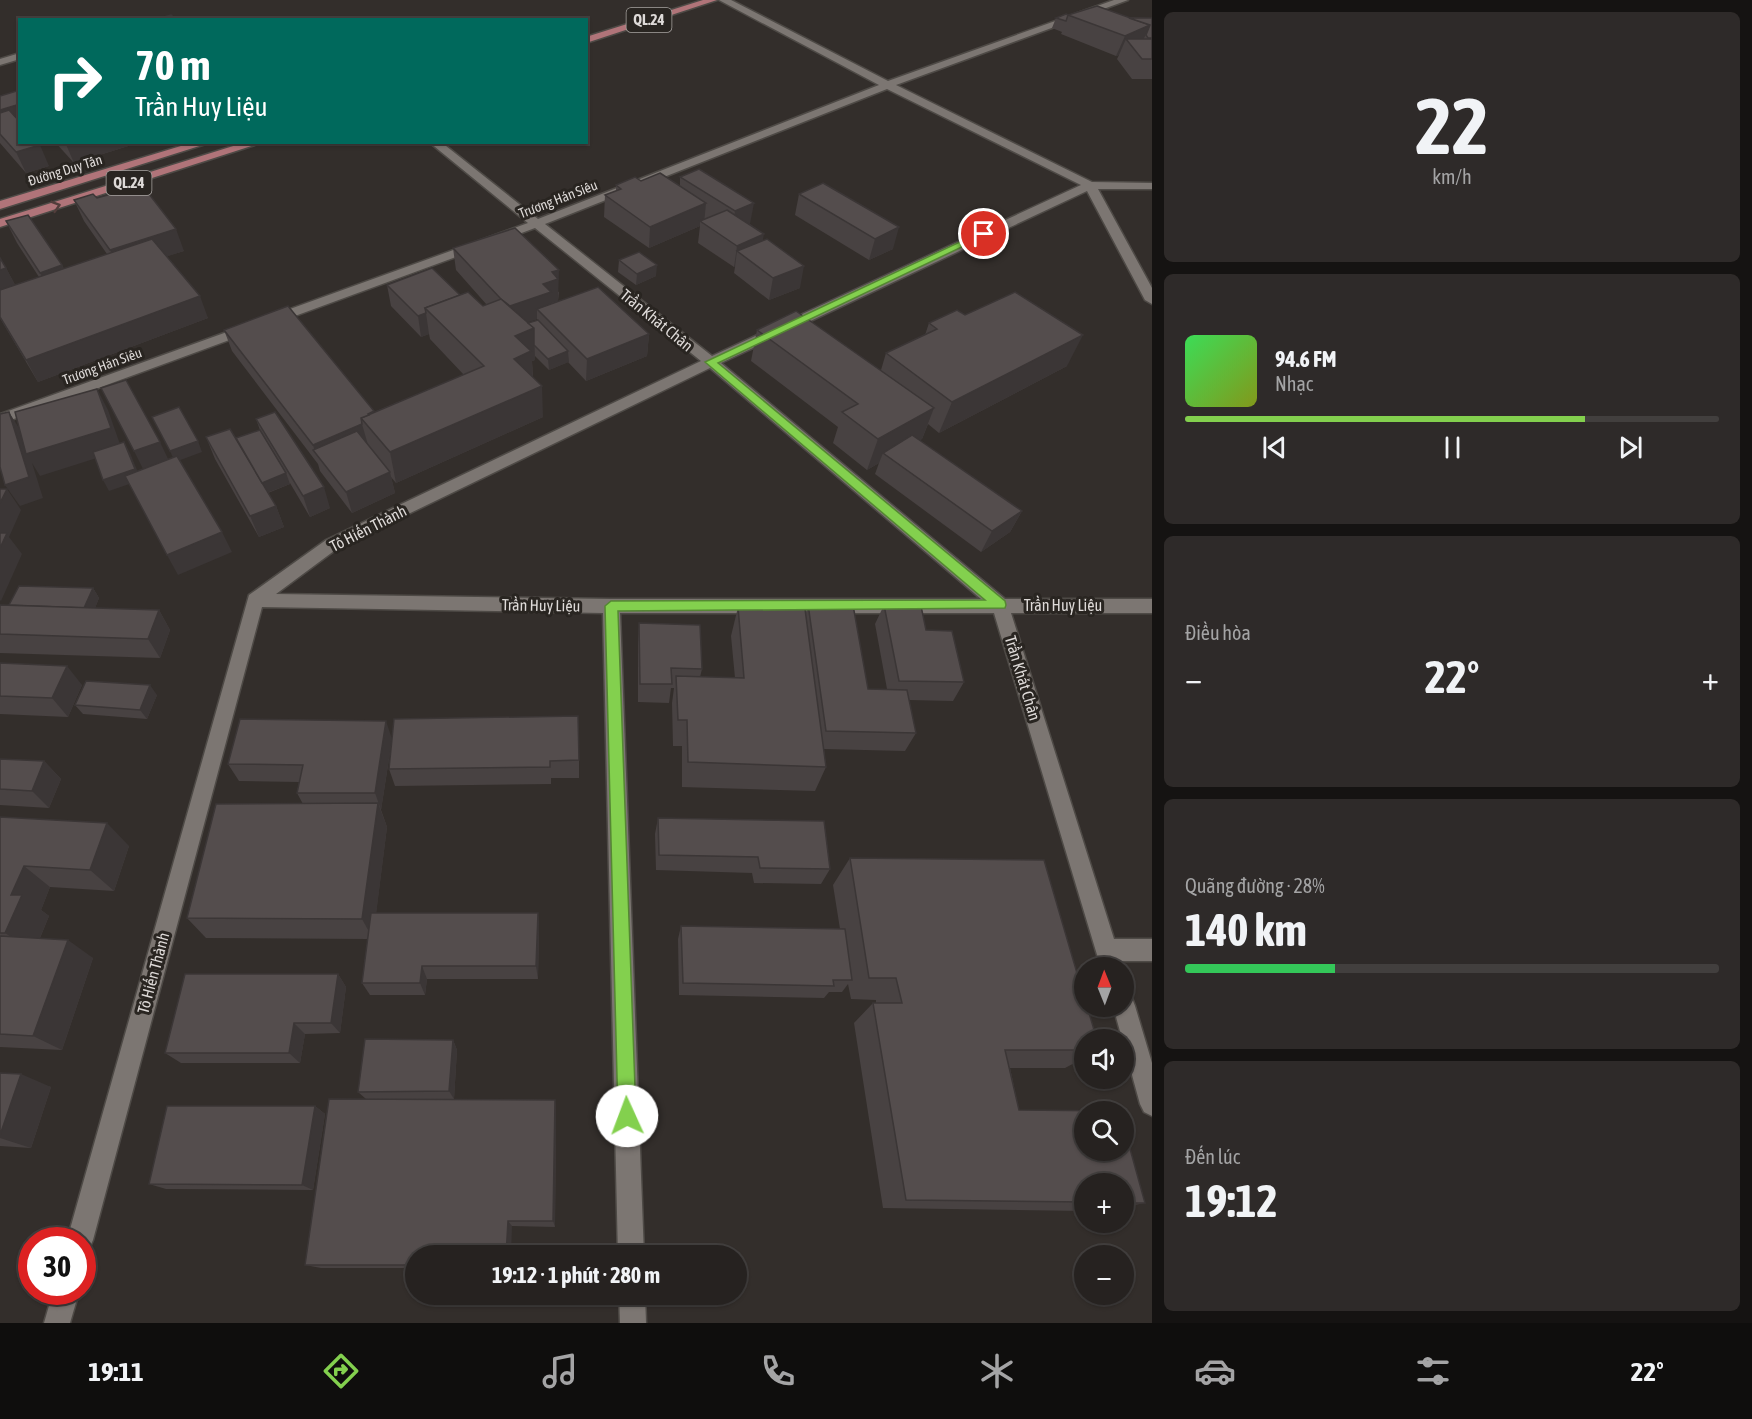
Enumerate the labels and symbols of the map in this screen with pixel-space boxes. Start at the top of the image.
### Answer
road number: QL.24 [626,8,672,32]
street label: Đường Duy Tân [26,151,104,189]
road number: QL.24 [106,171,152,195]
street label: Trương Hán Siêu [516,177,600,221]
one-way arrow [50,201,61,213]
pin [958,208,1009,259]
street label: Trần Khát Chân [617,285,697,355]
street label: Trương Hán Siêu [60,344,144,388]
street label: Tô Hiến Thành [326,500,409,555]
street label: Trần Huy Liệu [502,594,580,616]
street label: Trần Huy Liệu [1024,595,1102,615]
street label: Trần Khát Chân [1002,633,1045,723]
street label: Tô Hiến Thành [133,930,172,1016]
north arrow [1074,957,1134,1017]
position arrow [595,1084,659,1148]
speed limit sign: 30 [18,1227,96,1305]

